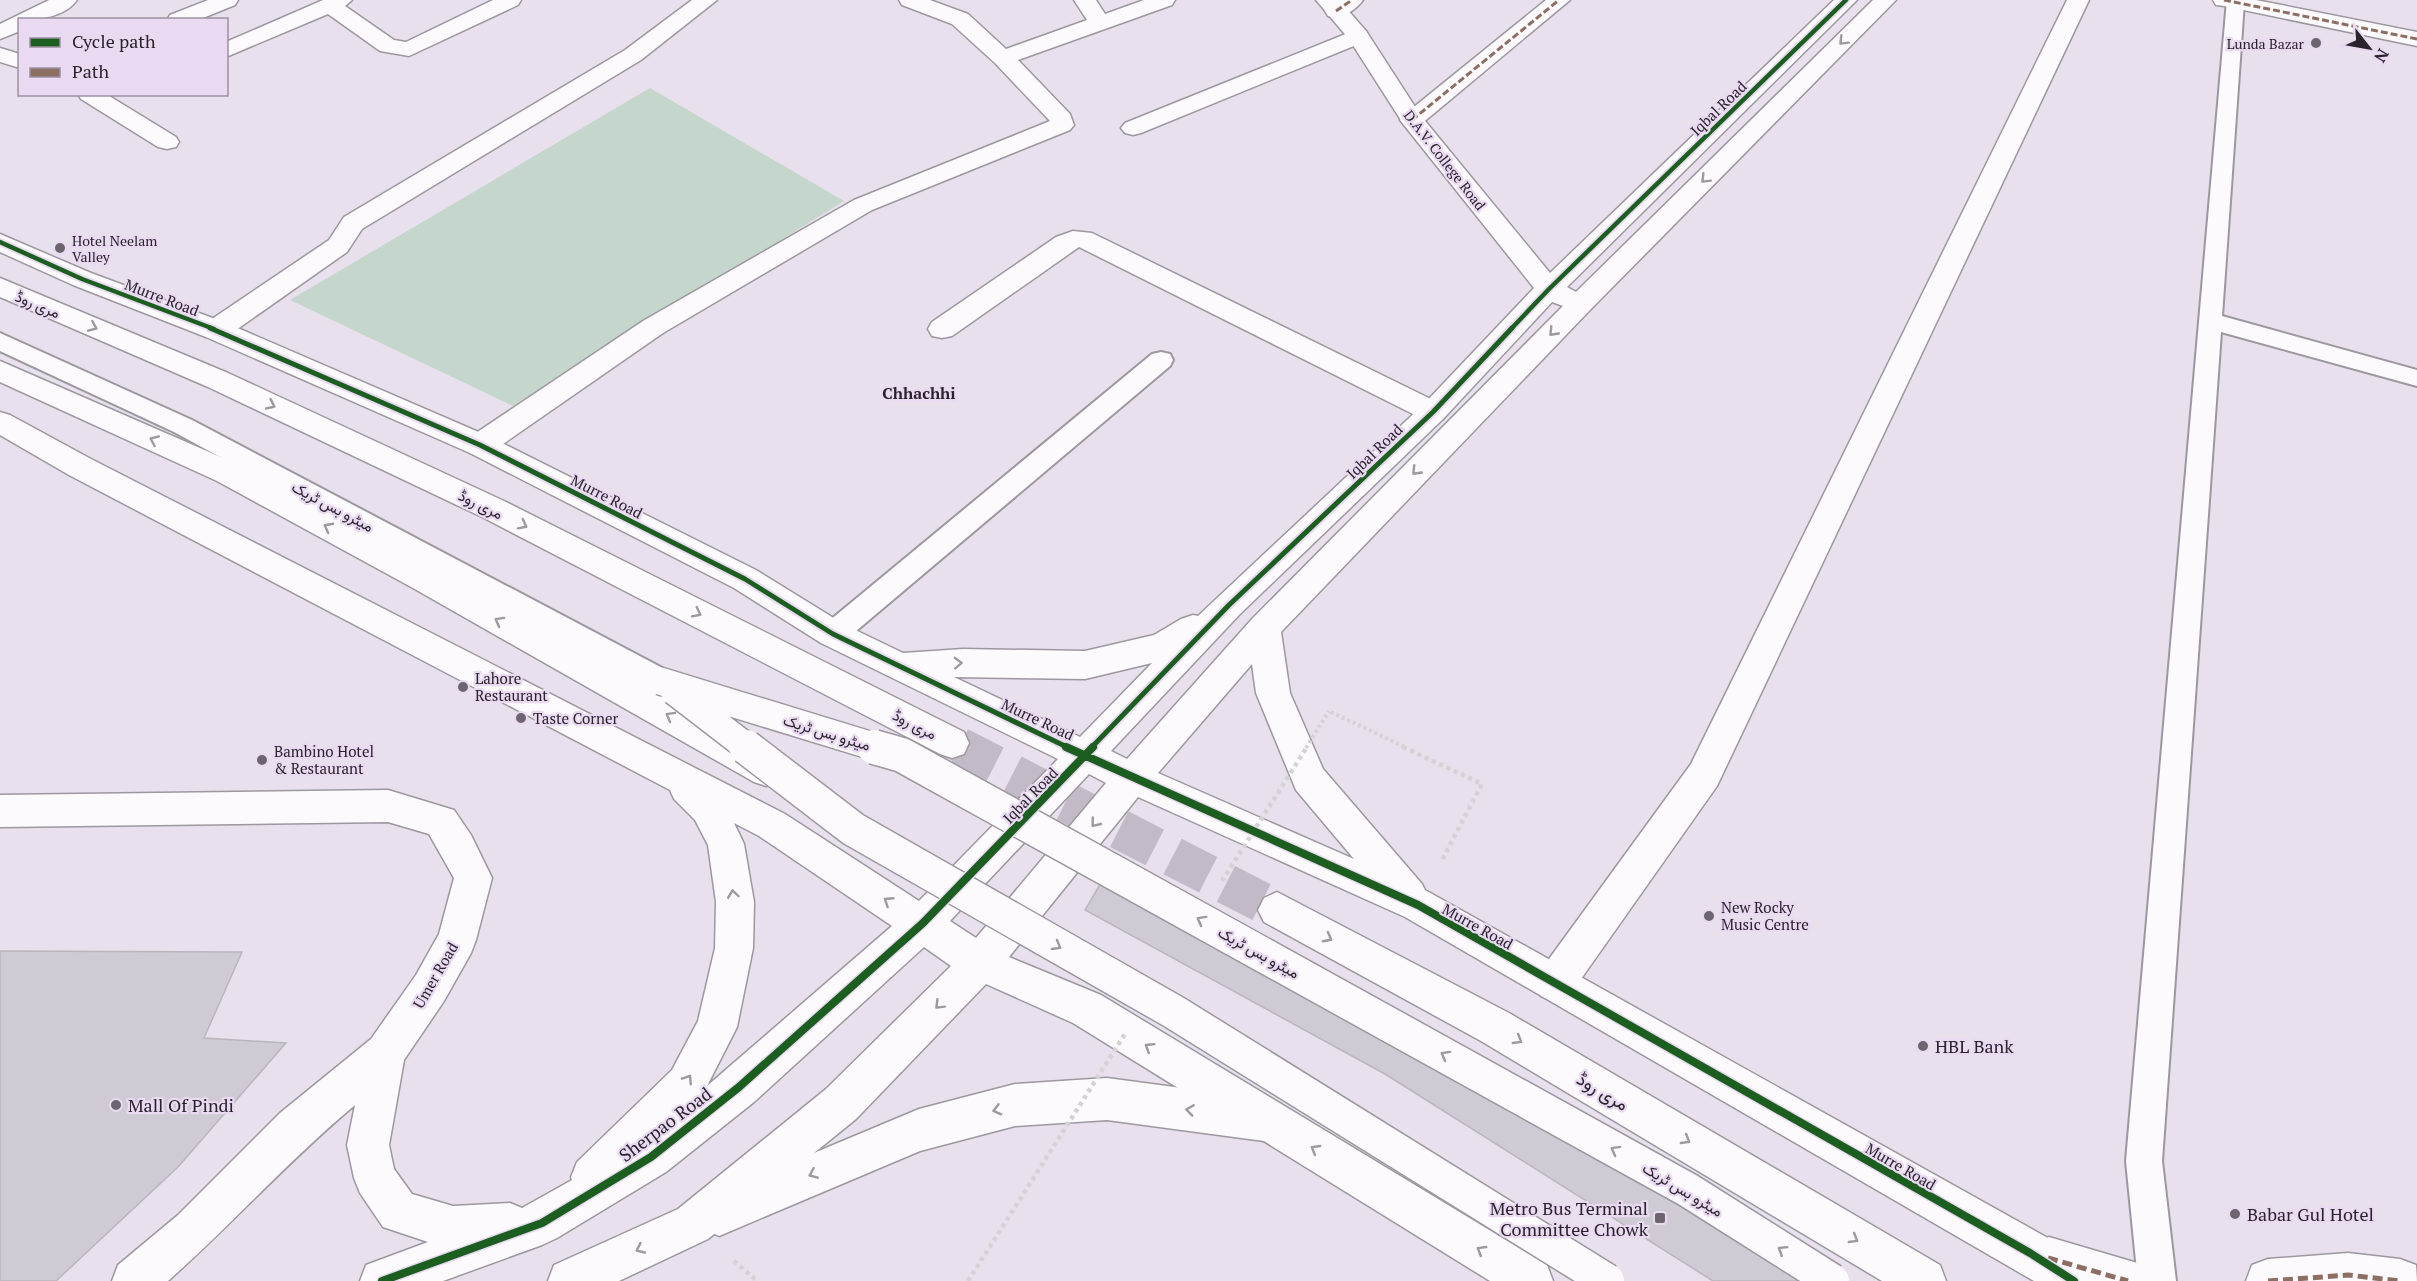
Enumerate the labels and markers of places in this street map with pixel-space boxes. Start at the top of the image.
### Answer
place label: Lunda Bazar [2227,34,2305,53]
marker: Lunda Bazar [2309,36,2323,50]
place label: Hotel Neelam Valley [72,231,157,266]
marker: Hotel Neelam Valley [53,241,67,255]
place label: Lahore Restaurant [475,668,548,705]
marker: Lahore Restaurant [456,680,470,694]
place label: Taste Corner [533,708,618,728]
marker: Taste Corner [514,711,528,725]
place label: Bambino Hotel & Restaurant [274,741,374,778]
marker: Bambino Hotel & Restaurant [255,753,269,767]
place label: New Rocky Music Centre [1721,897,1809,934]
marker: New Rocky Music Centre [1702,909,1716,923]
place label: HBL Bank [1935,1034,2014,1058]
marker: HBL Bank [1916,1039,1930,1053]
place label: Mall Of Pindi [128,1093,234,1117]
marker: Mall Of Pindi [109,1098,123,1112]
place label: Metro Bus Terminal Committee Chowk [1490,1196,1649,1241]
place label: Babar Gul Hotel [2247,1202,2374,1226]
marker: Babar Gul Hotel [2228,1207,2242,1221]
marker: Metro Bus Terminal Committee Chowk [1653,1211,1667,1225]

